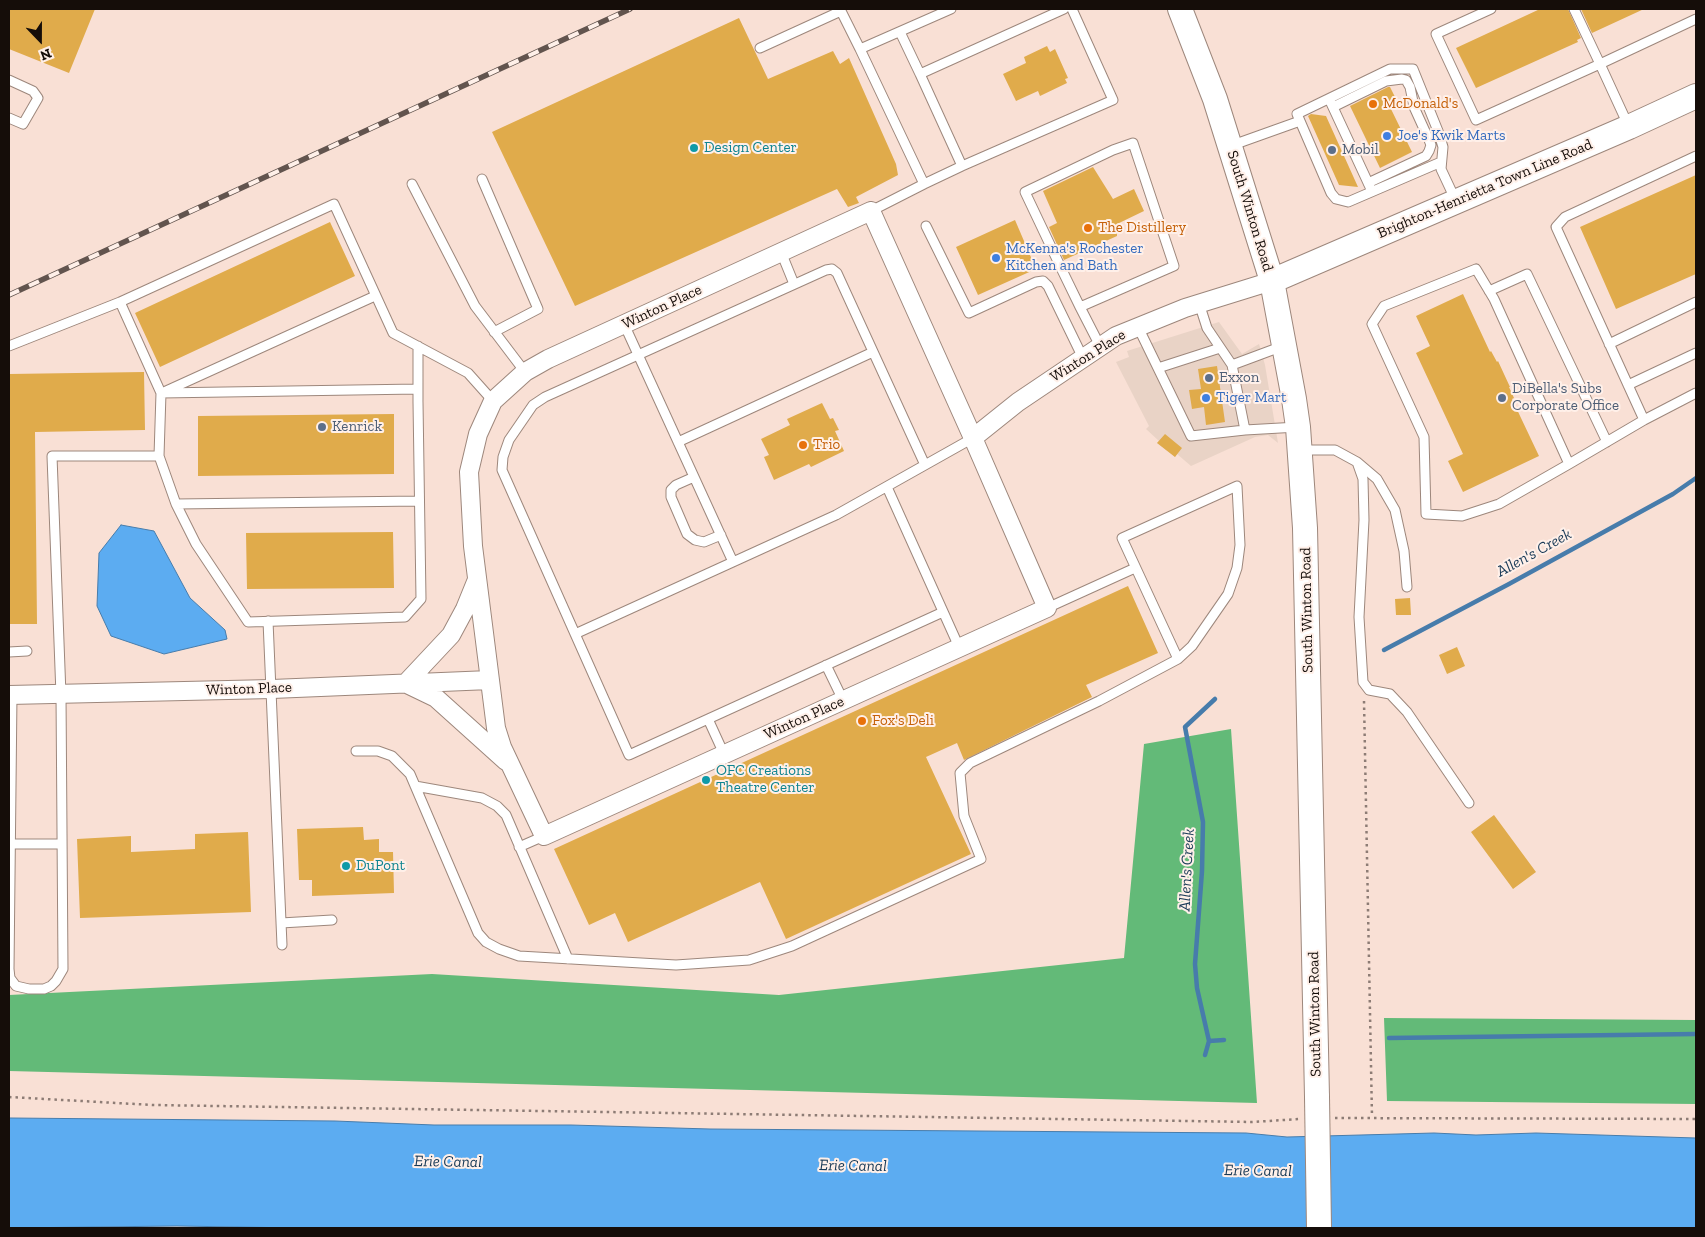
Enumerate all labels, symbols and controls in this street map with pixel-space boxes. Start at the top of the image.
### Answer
north arrow [15,15,65,65]
text: N [38,44,54,64]
place label: McDonald's [1383,95,1458,113]
marker: McDonald's [1367,98,1379,110]
place label: Joe's Kwik Marts [1397,127,1506,145]
marker: Joe's Kwik Marts [1381,130,1393,142]
street label: Brighton-Henrietta Town Line Road [1375,135,1595,243]
place label: Design Center [704,139,797,157]
place label: Mobil [1342,141,1379,159]
marker: Design Center [688,142,700,154]
marker: Mobil [1326,144,1338,156]
street label: South Winton Road [1223,148,1277,274]
place label: The Distillery [1098,219,1186,237]
marker: The Distillery [1082,222,1094,234]
place label: McKenna's Rochester Kitchen and Bath [1006,240,1144,275]
marker: McKenna's Rochester Kitchen and Bath [990,252,1002,264]
street label: Winton Place [619,281,705,333]
street label: Winton Place [1047,326,1129,386]
place label: Exxon [1219,369,1259,387]
marker: Exxon [1203,372,1215,384]
place label: DiBella's Subs Corporate Office [1512,380,1619,415]
place label: Tiger Mart [1216,389,1287,407]
marker: Tiger Mart [1200,392,1212,404]
marker: DiBella's Subs Corporate Office [1496,392,1508,404]
place label: Kenrick [332,418,382,436]
marker: Kenrick [316,421,328,433]
place label: Trio [813,436,840,454]
marker: Trio [797,439,809,451]
water label: Allen's Creek [1493,525,1575,581]
street label: South Winton Road [1297,547,1317,673]
street label: Winton Place [206,679,292,699]
street label: Winton Place [761,692,847,744]
place label: Fox's Deli [872,712,934,730]
marker: Fox's Deli [856,715,868,727]
place label: OFC Creations Theatre Center [716,762,815,797]
marker: OFC Creations Theatre Center [700,774,712,786]
water label: Allen's Creek [1175,828,1199,912]
place label: DuPont [356,857,405,875]
marker: DuPont [340,860,352,872]
street label: South Winton Road [1305,951,1325,1077]
water label: Erie Canal [414,1152,482,1172]
water label: Erie Canal [819,1156,887,1176]
water label: Erie Canal [1224,1161,1292,1181]

